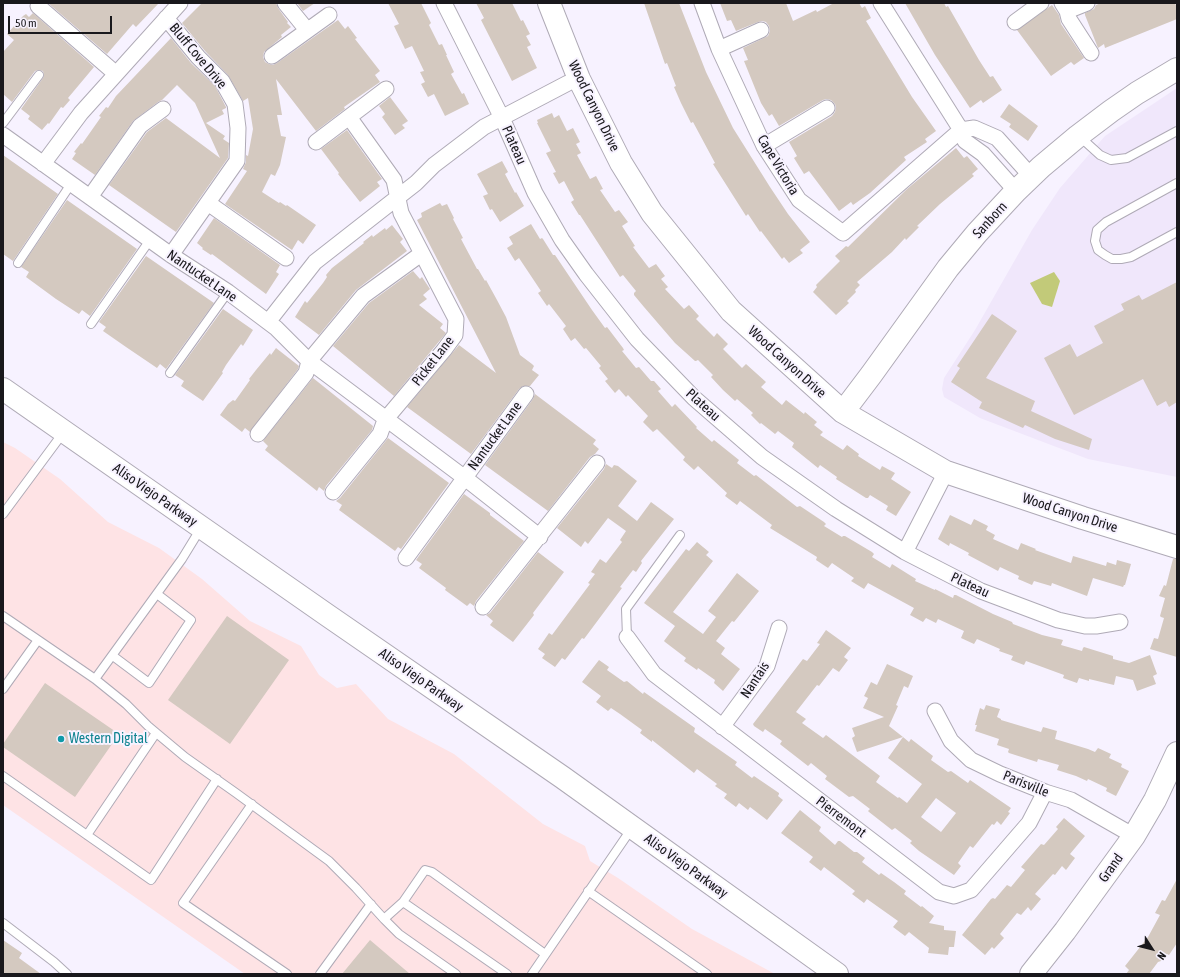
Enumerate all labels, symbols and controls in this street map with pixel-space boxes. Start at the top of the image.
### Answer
scale bar [10,8,114,34]
text: 50 m [15,16,37,30]
street label: Bluff Cove Drive [166,20,230,92]
street label: Wood Canyon Drive [565,58,623,154]
street label: Plateau [498,123,530,167]
street label: Cape Victoria [753,132,803,198]
street label: Sanborn [969,198,1011,242]
street label: Nantucket Lane [164,246,240,306]
street label: Wood Canyon Drive [745,323,829,401]
street label: Picket Lane [408,333,458,389]
street label: Plateau [682,385,724,425]
street label: Nantucket Lane [464,398,526,474]
street label: Aliso Viejo Parkway [110,460,200,530]
street label: Wood Canyon Drive [1020,490,1120,536]
street label: Plateau [948,569,992,601]
street label: Aliso Viejo Parkway [376,645,466,715]
street label: Nantais [737,659,773,701]
place label: Western Digital [69,731,148,747]
marker: Western Digital [56,734,66,744]
street label: Parisville [1001,767,1051,801]
street label: Pierremont [813,793,869,841]
street label: Aliso Viejo Parkway [641,830,731,902]
street label: Grand [1095,850,1127,886]
north arrow [1132,929,1172,969]
text: N [1155,950,1168,962]

